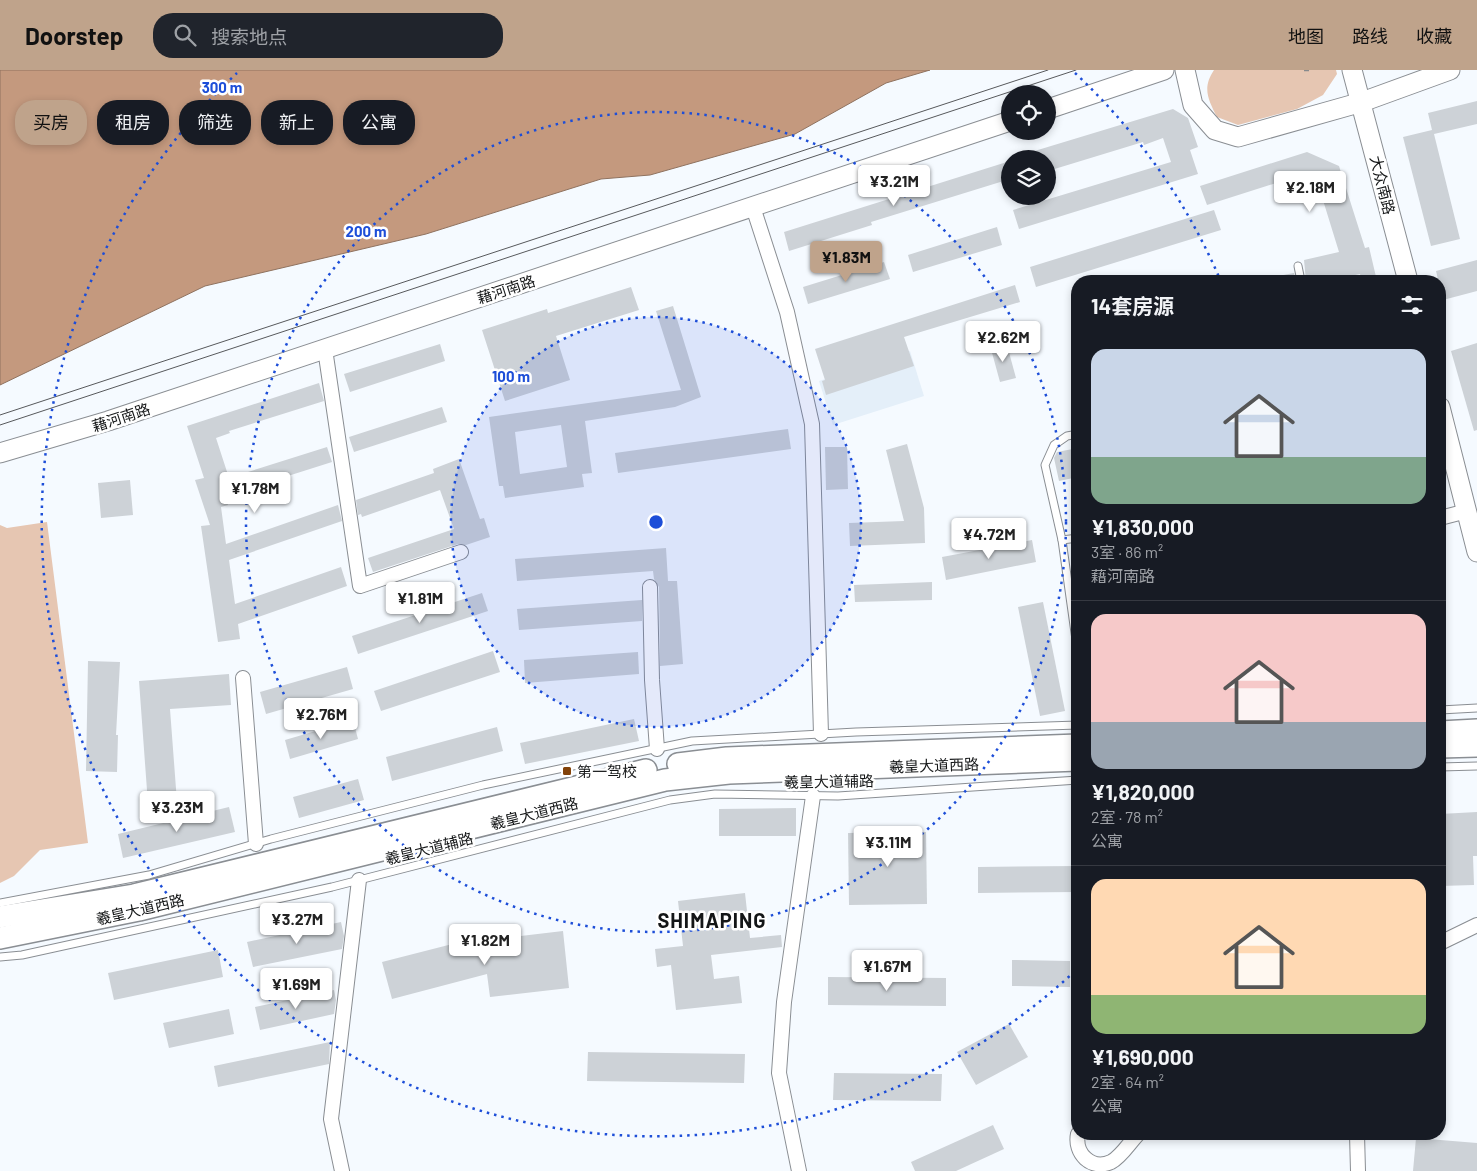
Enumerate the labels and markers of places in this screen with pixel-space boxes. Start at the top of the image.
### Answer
pin: ¥3.21M [853,164,935,207]
pin: ¥2.18M [1269,170,1351,213]
pin: ¥1.83M [805,240,887,283]
pin: ¥2.62M [962,320,1044,363]
pin: ¥1.78M [214,472,296,514]
centre of rings [647,513,665,531]
pin: ¥4.72M [948,518,1030,560]
pin: ¥1.81M [379,582,461,624]
pin: ¥2.76M [280,698,362,740]
place label: 第一驾校 [577,762,637,780]
marker: 第一驾校 [561,765,573,777]
pin: ¥3.23M [136,790,218,833]
pin: ¥3.11M [847,826,929,868]
pin: ¥3.27M [256,902,338,945]
pin: ¥1.82M [444,924,526,966]
pin: ¥1.67M [846,950,928,992]
pin: ¥1.69M [255,968,337,1010]

